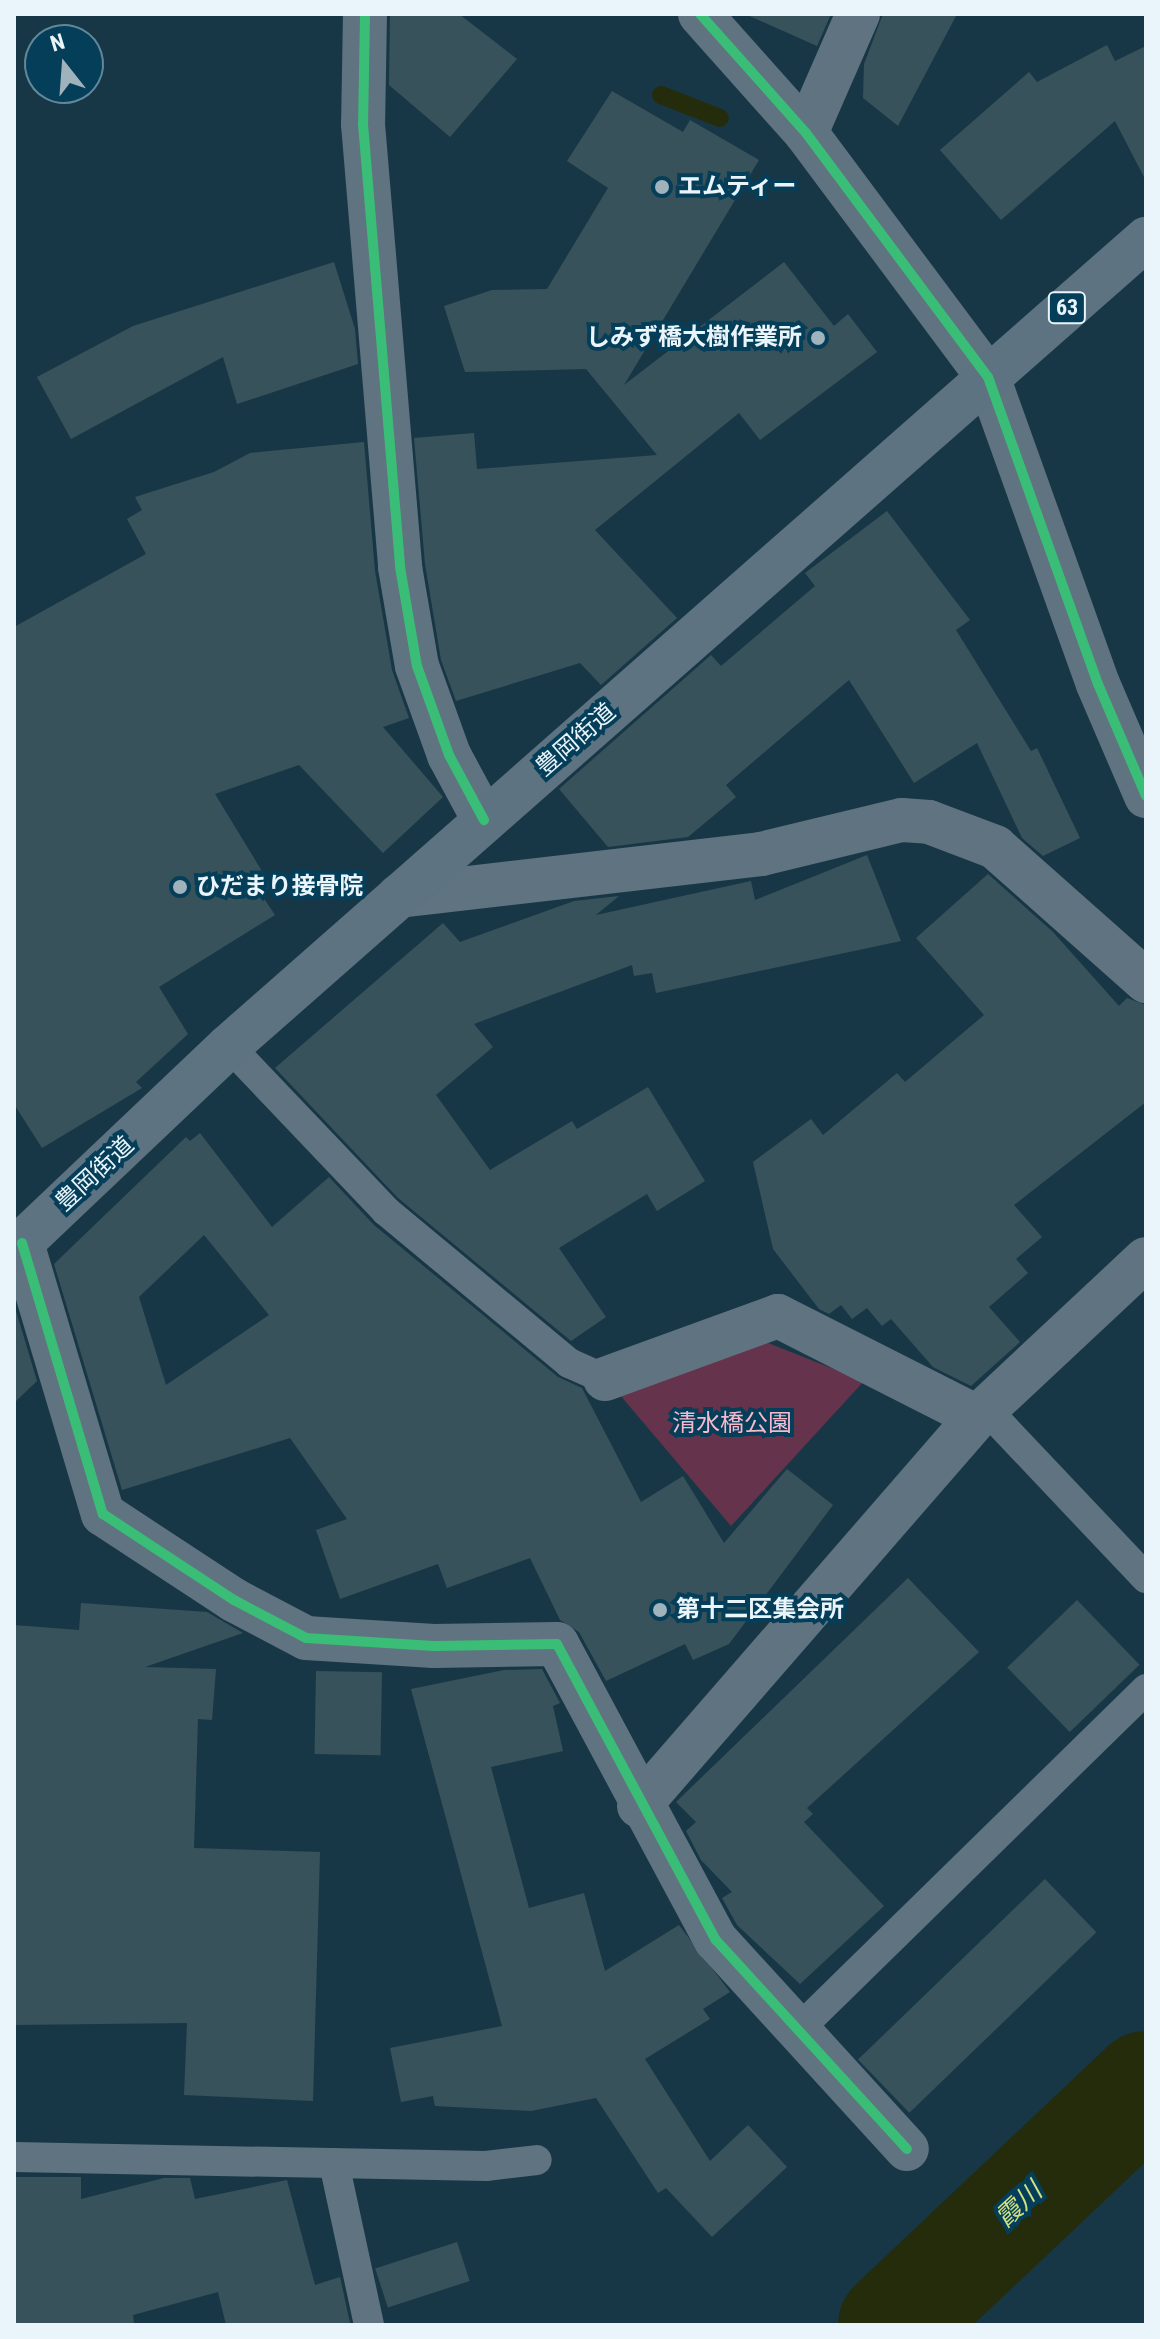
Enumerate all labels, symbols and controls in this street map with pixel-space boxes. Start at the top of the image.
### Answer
north arrow [24,24,104,104]
text: N [47,29,68,56]
place label: エムティー [678,173,798,201]
marker: エムティー [653,178,671,196]
road number: 63 [1047,290,1087,326]
place label: しみず橋大樹作業所 [586,324,802,352]
marker: しみず橋大樹作業所 [809,329,827,347]
street label: 豊岡街道 [530,698,622,782]
place label: ひだまり接骨院 [196,873,364,901]
marker: ひだまり接骨院 [171,878,189,896]
street label: 豊岡街道 [50,1131,140,1217]
park label: 清水橋公園 [672,1410,792,1438]
place label: 第十二区集会所 [676,1596,844,1624]
marker: 第十二区集会所 [651,1601,669,1619]
water label: 霞川 [989,2176,1049,2234]

